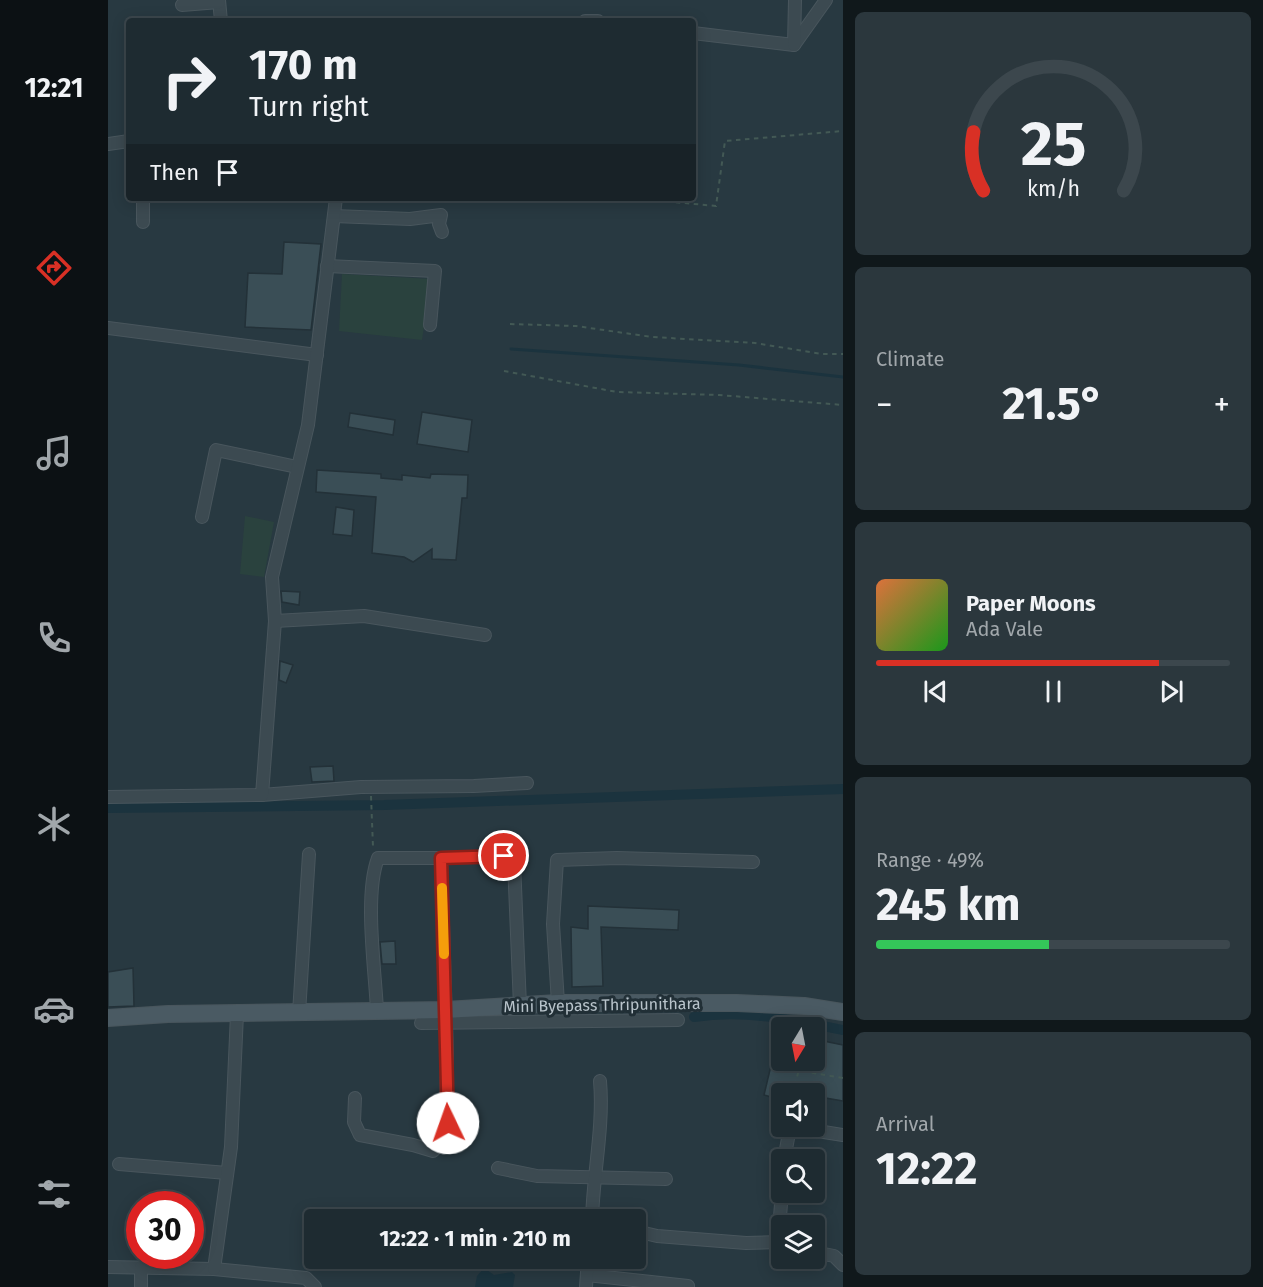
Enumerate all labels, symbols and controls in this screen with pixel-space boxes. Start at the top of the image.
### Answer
text: 170 m [249,40,358,90]
icon: right [150,42,228,120]
text: 12:21 [25,72,83,104]
text: Turn right [249,91,369,123]
text: 25 [1020,107,1086,182]
icon: arrive [211,156,244,189]
text: Then [150,159,199,186]
text: km/h [1026,176,1080,202]
icon: directions [33,247,75,289]
text: Climate [876,347,944,371]
text: 21.5° [1002,377,1104,431]
text: − [876,385,893,425]
text: + [1214,385,1230,425]
icon: music [33,432,75,474]
text: Paper Moons [966,590,1096,617]
icon: phone [33,617,75,659]
text: Ada Vale [966,617,1043,641]
icon: previous [919,675,952,708]
icon: pause [1037,675,1070,708]
icon: next [1155,675,1188,708]
icon: climate [33,803,75,845]
pin [478,830,529,881]
icon: arrive [487,839,520,872]
text: Range · 49% [876,848,984,872]
text: 245 km [876,878,1021,932]
icon: car [33,988,75,1030]
street label: Mini Byepass Thripunithara [503,994,701,1016]
north arrow [771,1017,825,1071]
map controls [771,1017,825,1269]
button: sound [771,1083,825,1137]
position arrow [416,1091,480,1155]
text: Arrival [876,1112,935,1136]
text: 12:22 [876,1142,977,1196]
button: search [771,1149,825,1203]
icon: filters [33,1173,75,1215]
speed limit sign: 30 [126,1191,204,1269]
button: layers [771,1215,825,1269]
text: 12:22 · 1 min · 210 m [379,1225,571,1252]

